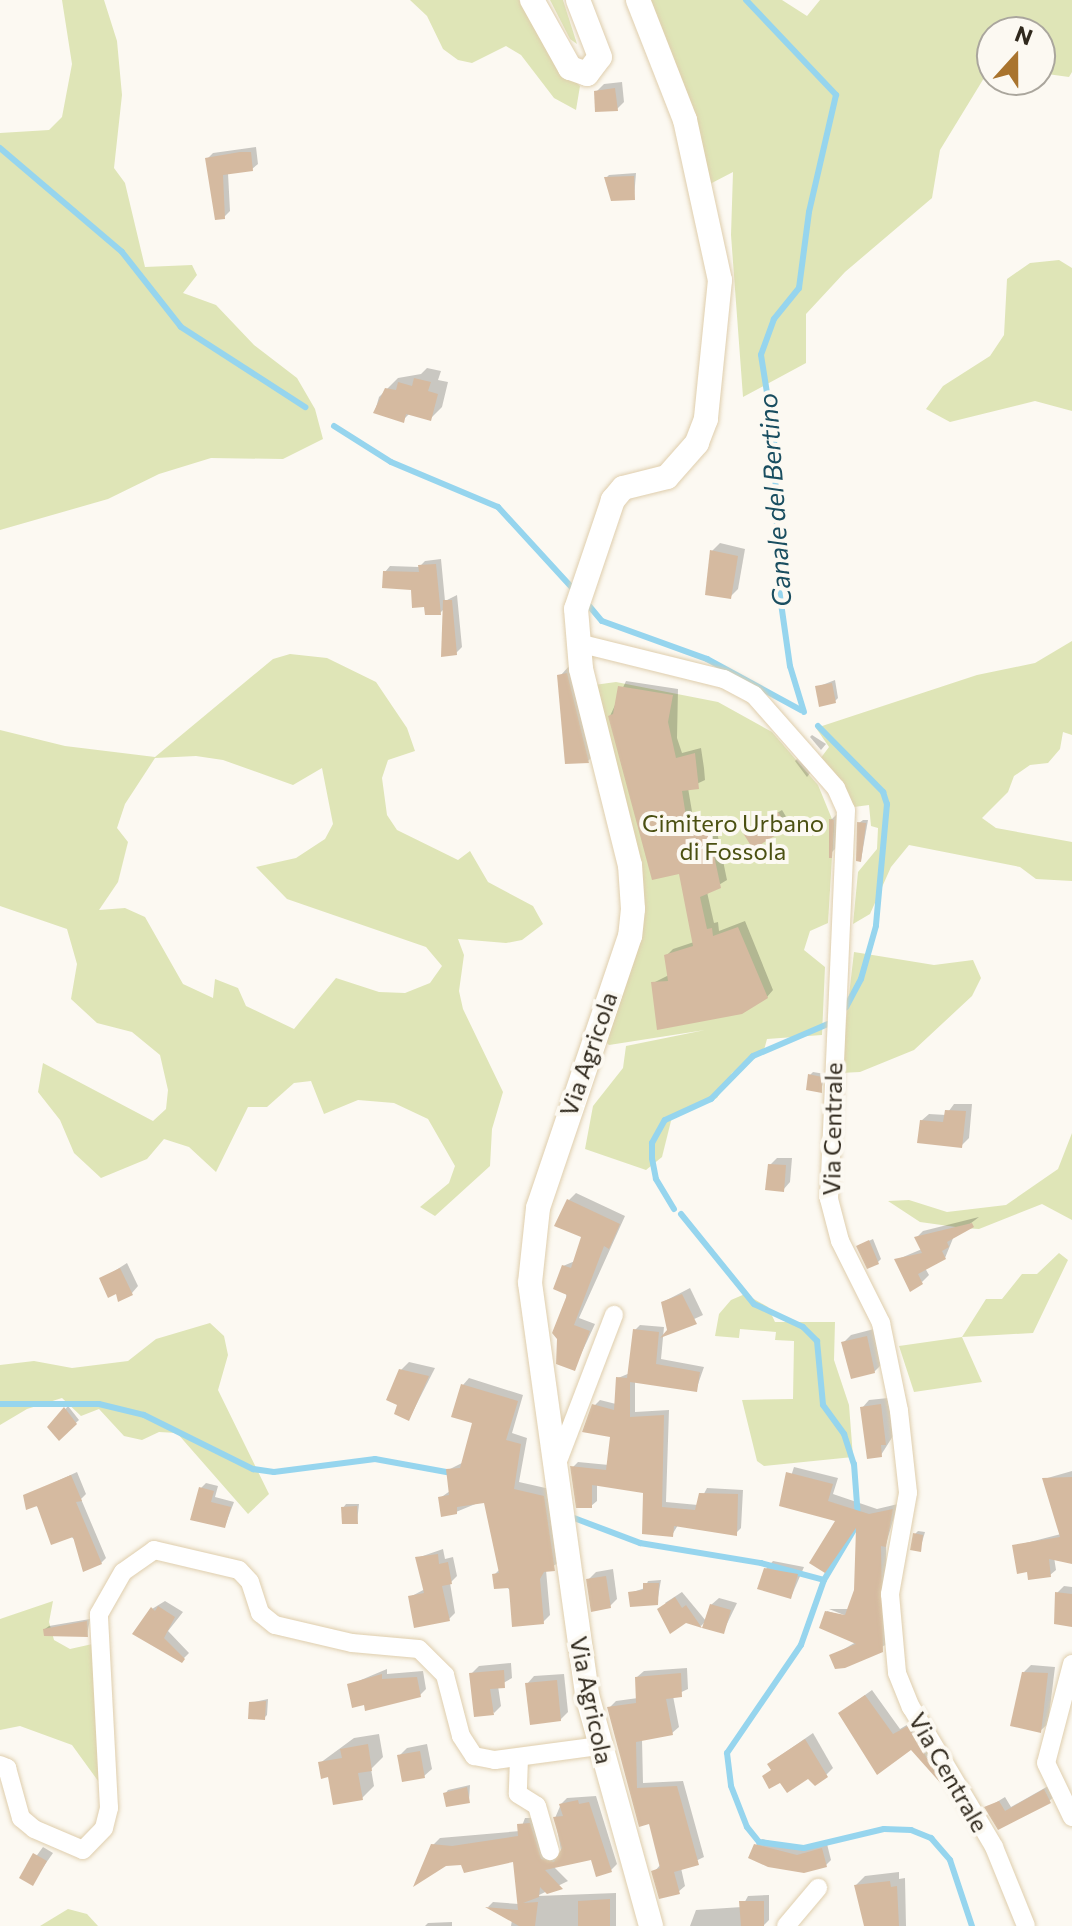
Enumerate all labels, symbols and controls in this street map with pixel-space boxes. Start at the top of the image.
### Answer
north arrow [976,16,1056,96]
text: N [1012,19,1037,51]
water label: Canale del Bertino [751,392,797,608]
park label: Cimitero Urbano di Fossola [642,809,824,865]
street label: Via Agricola [553,988,623,1120]
street label: Via Centrale [816,1062,848,1196]
street label: Via Agricola [564,1634,620,1766]
street label: Via Centrale [903,1707,995,1837]

